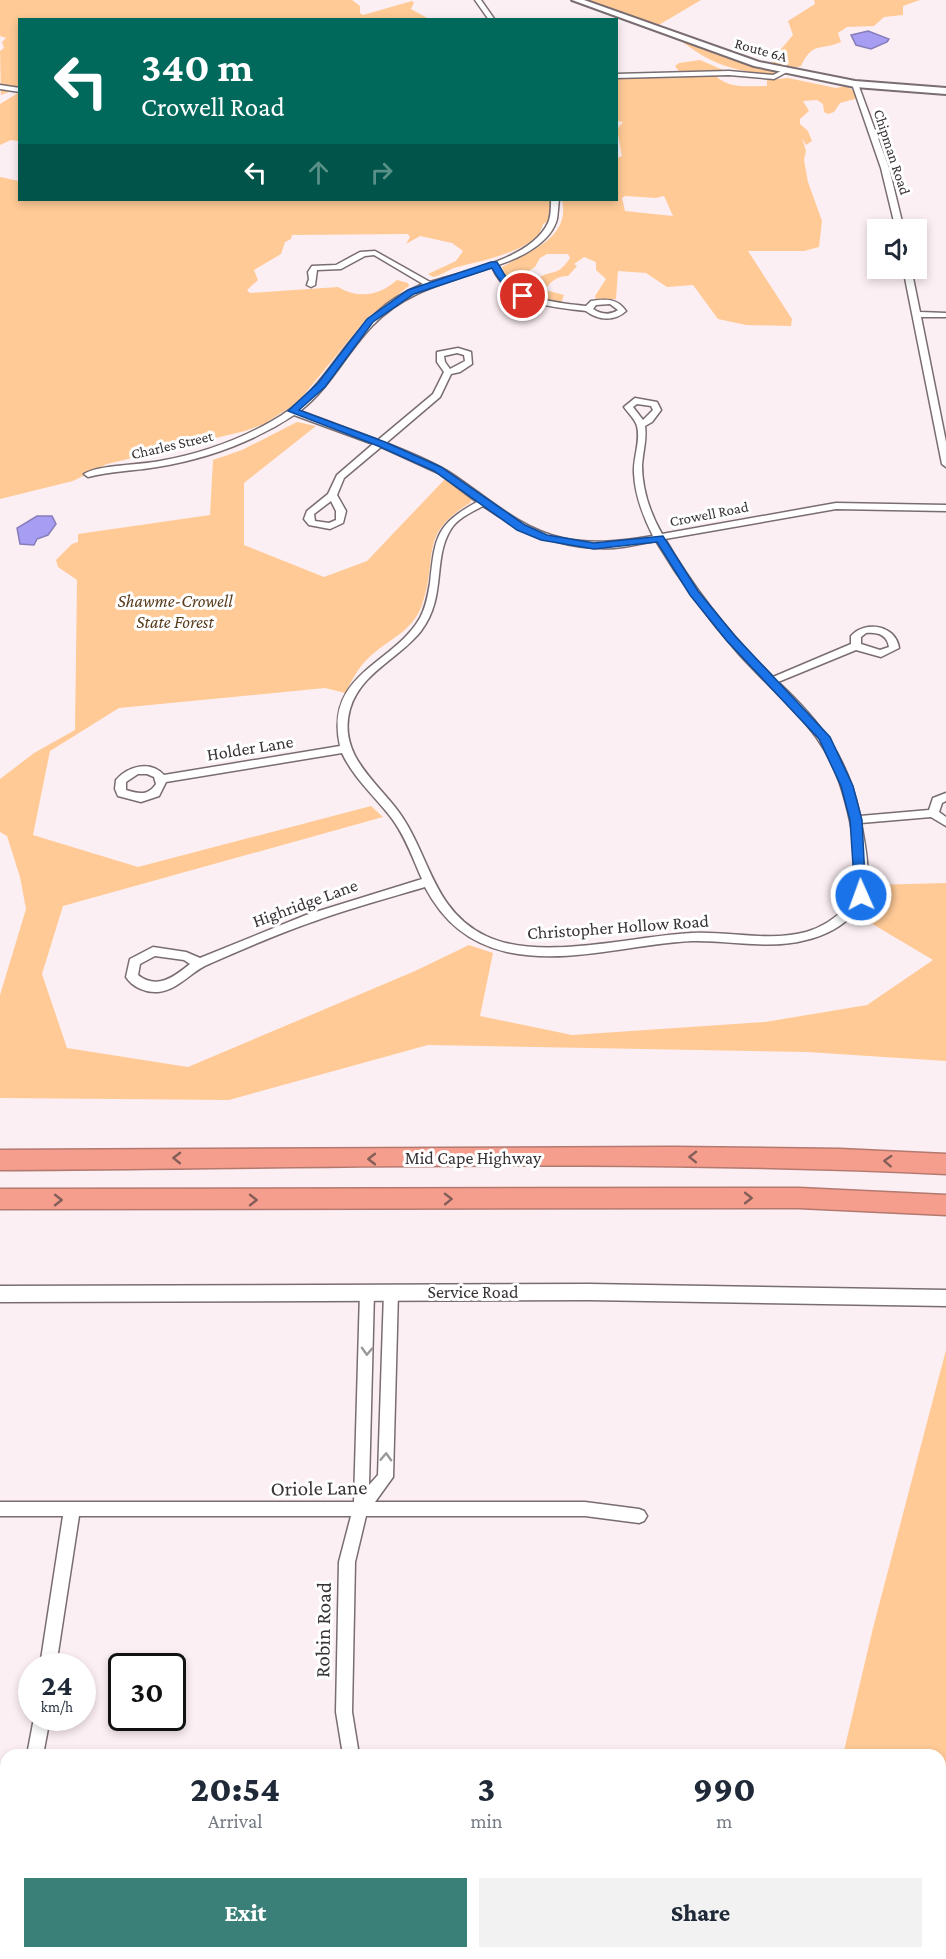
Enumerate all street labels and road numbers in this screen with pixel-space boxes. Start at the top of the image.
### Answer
street label: Route 6A [733,35,790,65]
street label: Chipman Road [870,107,913,197]
street label: Charles Street [130,428,215,462]
street label: Crowell Road [668,499,750,529]
street label: Holder Lane [205,731,295,765]
street label: Highridge Lane [250,875,360,931]
street label: Christopher Hollow Road [526,911,710,943]
street label: Mid Cape Highway [405,1148,542,1168]
street label: Service Road [428,1282,519,1302]
street label: Oriole Lane [270,1475,368,1501]
street label: Robin Road [310,1582,336,1678]

